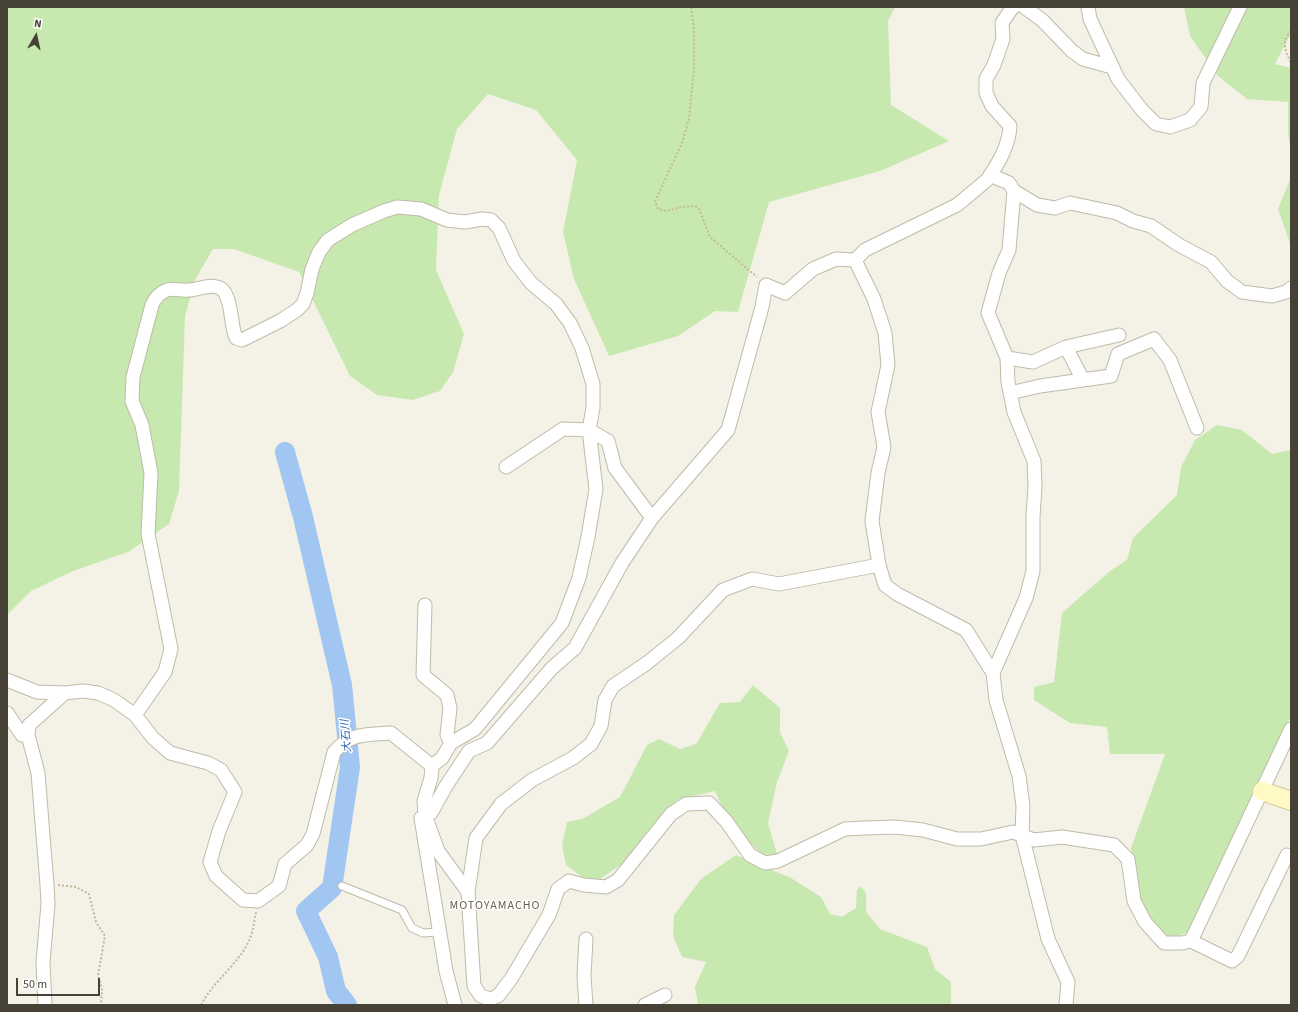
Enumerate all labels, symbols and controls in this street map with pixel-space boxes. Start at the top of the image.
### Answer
north arrow [16,16,56,56]
text: N [33,16,43,32]
water label: 大石川 [339,719,355,753]
district label: MOTOYAMACHO [449,899,541,913]
scale bar [18,970,102,996]
text: 50 m [23,976,47,993]

